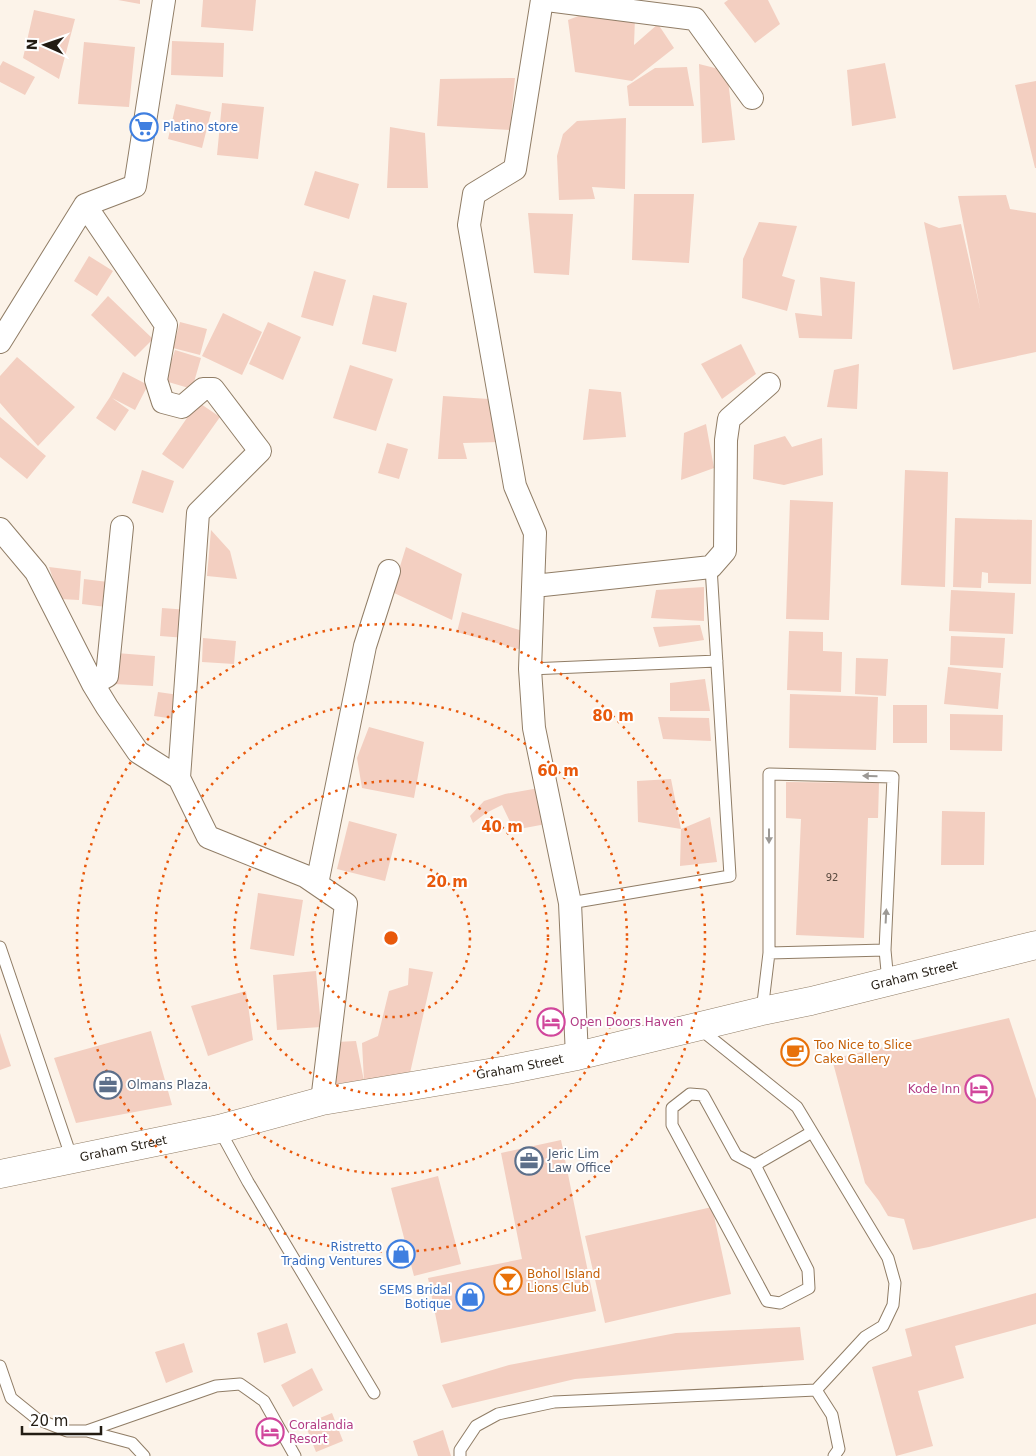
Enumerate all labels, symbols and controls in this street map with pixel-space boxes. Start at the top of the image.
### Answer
north arrow [20,20,70,70]
text: N [24,38,40,51]
supermarket icon: Platino store [129,112,159,142]
place label: Platino store [163,120,238,134]
text: 80 m [592,707,634,725]
text: 60 m [537,762,579,780]
one-way arrow [862,772,878,780]
text: 40 m [481,818,523,836]
one-way arrow [765,828,773,844]
house number: 92 [826,872,838,883]
text: 20 m [426,873,468,891]
one-way arrow [883,908,891,924]
centre of rings [382,929,400,947]
street label: Graham Street [869,958,959,993]
hotel icon: Open Doors Haven [536,1007,566,1037]
place label: Open Doors Haven [570,1015,683,1029]
cafe icon: Too Nice to Slice Cake Gallery [780,1037,810,1067]
place label: Too Nice to Slice Cake Gallery [813,1038,912,1066]
street label: Graham Street [475,1052,565,1082]
office icon: Olmans Plaza [93,1070,123,1100]
hotel icon: Kode Inn [964,1074,994,1104]
place label: Olmans Plaza [127,1078,208,1092]
place label: Kode Inn [908,1082,960,1096]
street label: Graham Street [79,1133,169,1164]
office icon: Jeric Lim Law Office [514,1146,544,1176]
place label: Jeric Lim Law Office [547,1147,611,1175]
shop icon: Ristretto Trading Ventures [386,1239,416,1269]
place label: Ristretto Trading Ventures [280,1240,382,1268]
bar icon: Bohol Island Lions Club [493,1266,523,1296]
place label: Bohol Island Lions Club [527,1267,600,1295]
shop icon: SEMS Bridal Botique [455,1282,485,1312]
place label: SEMS Bridal Botique [379,1283,451,1311]
scale bar [22,1404,101,1436]
text: 20 m [30,1412,68,1430]
hotel icon: Coralandia Resort [255,1417,285,1447]
place label: Coralandia Resort [289,1418,354,1446]

